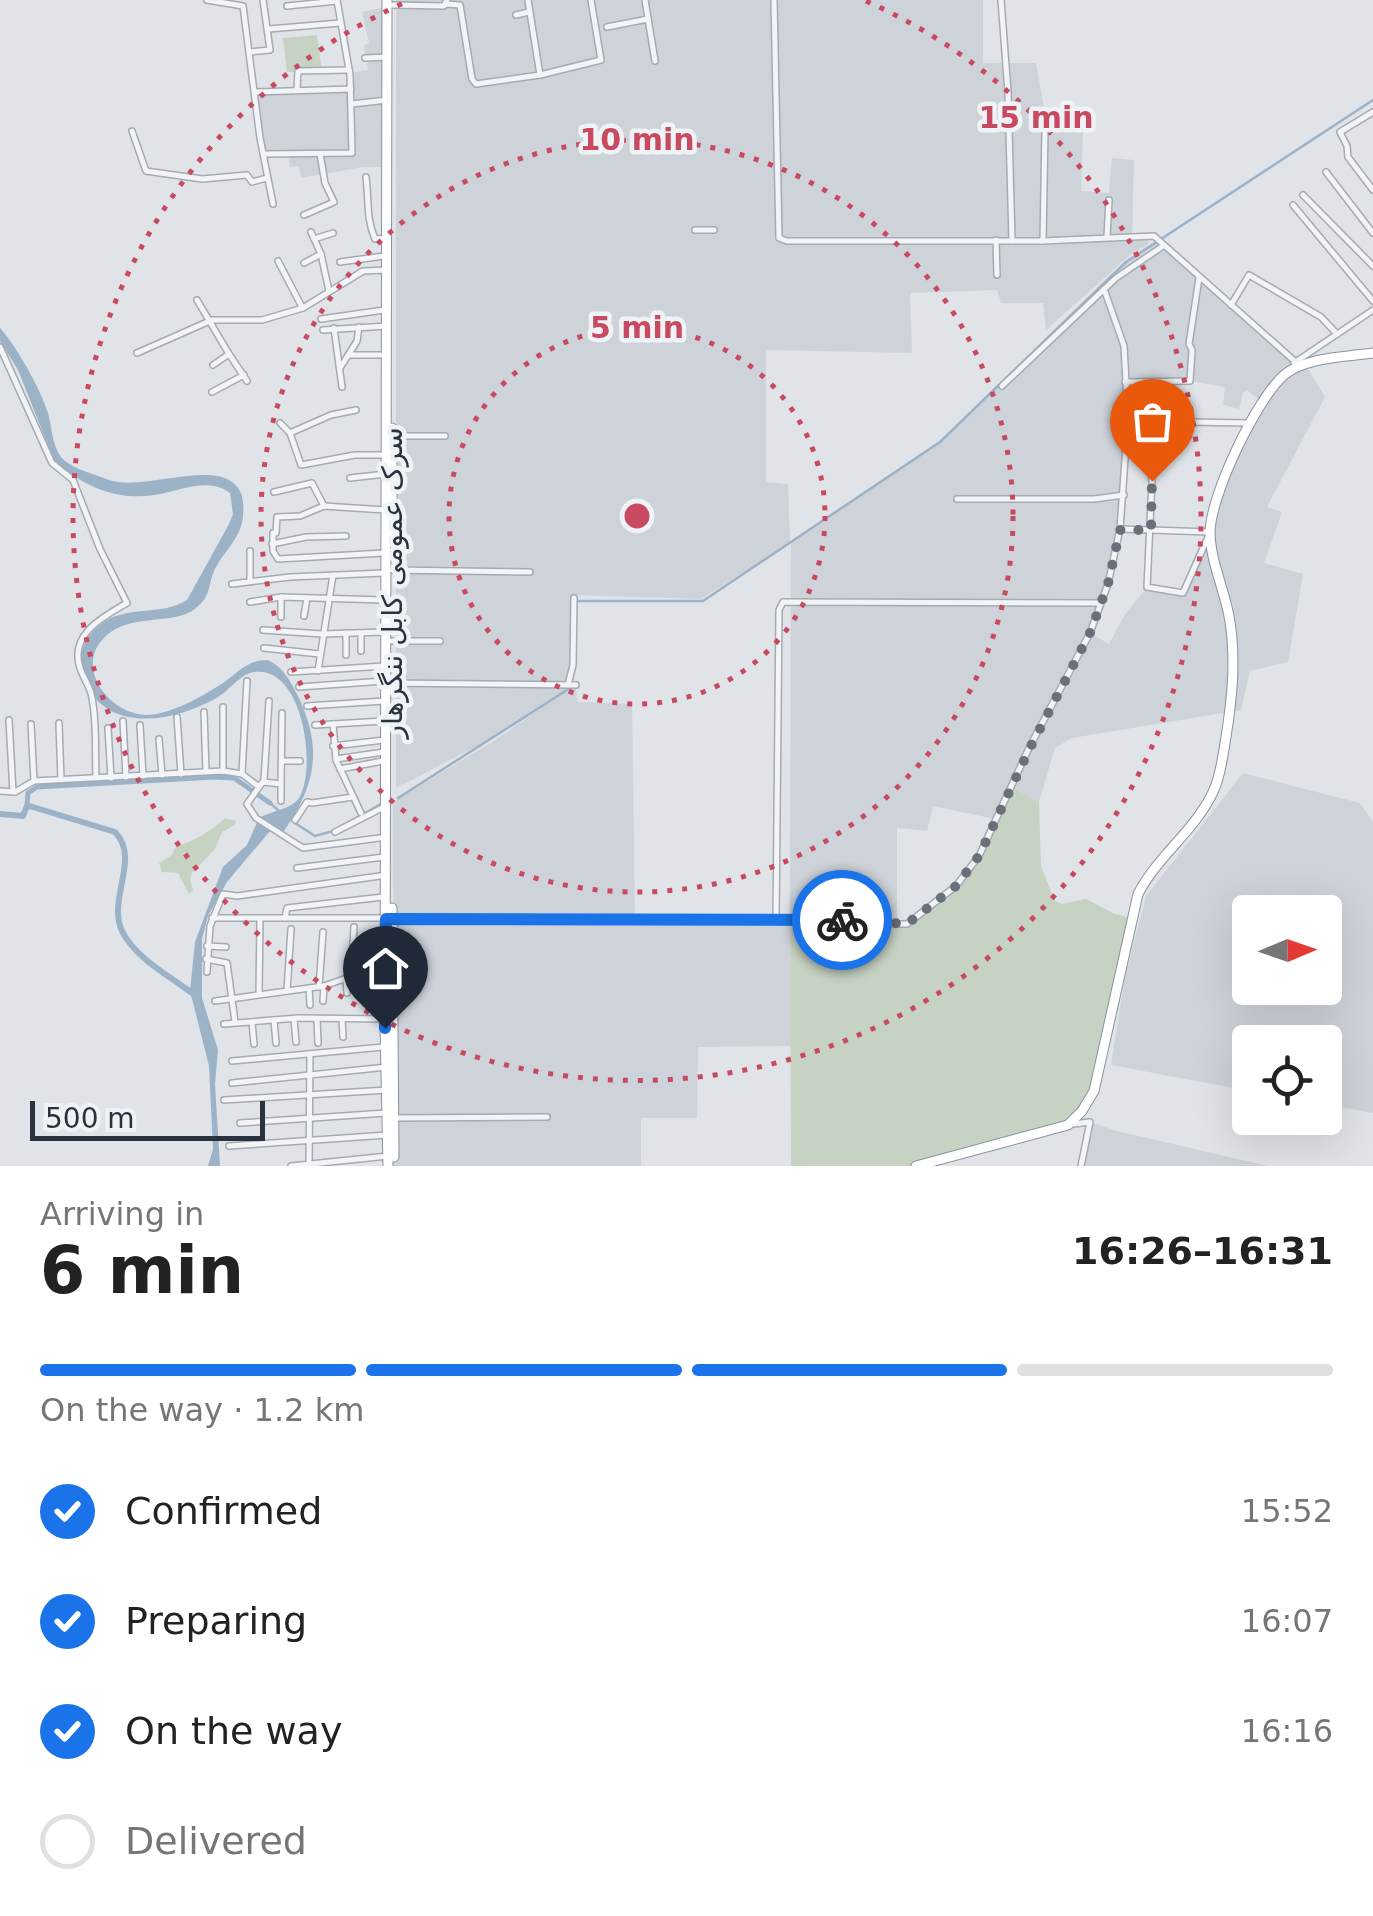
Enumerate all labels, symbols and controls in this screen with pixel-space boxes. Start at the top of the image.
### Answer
text: 15 min [978,100,1094,135]
text: 10 min [579,122,695,157]
text: 5 min [590,310,684,345]
pin [1110,379,1195,482]
icon: bag [1125,394,1180,449]
street label: سرک عمومی کابل ننگرهار [376,427,409,741]
centre of rings [619,498,655,534]
courier [792,870,892,970]
icon: bike [815,893,870,948]
north arrow [1232,895,1342,1005]
map controls [1232,895,1342,1135]
pin [343,926,428,1029]
icon: home [358,941,413,996]
button: locate [1232,1025,1342,1135]
scale bar [30,1096,265,1140]
text: 500 m [45,1102,135,1135]
text: Arriving in [40,1195,204,1233]
text: 16:26–16:31 [1072,1229,1333,1273]
text: 6 min [40,1233,244,1308]
text: On the way · 1.2 km [40,1391,364,1429]
icon: check [40,1484,95,1539]
text: Confirmed [125,1489,322,1533]
text: 15:52 [1241,1492,1333,1530]
icon: check [40,1594,95,1649]
text: Preparing [125,1599,307,1643]
text: 16:07 [1241,1602,1333,1640]
icon: check [40,1704,95,1759]
text: On the way [125,1709,342,1753]
text: 16:16 [1241,1712,1333,1750]
text: Delivered [125,1819,307,1863]

